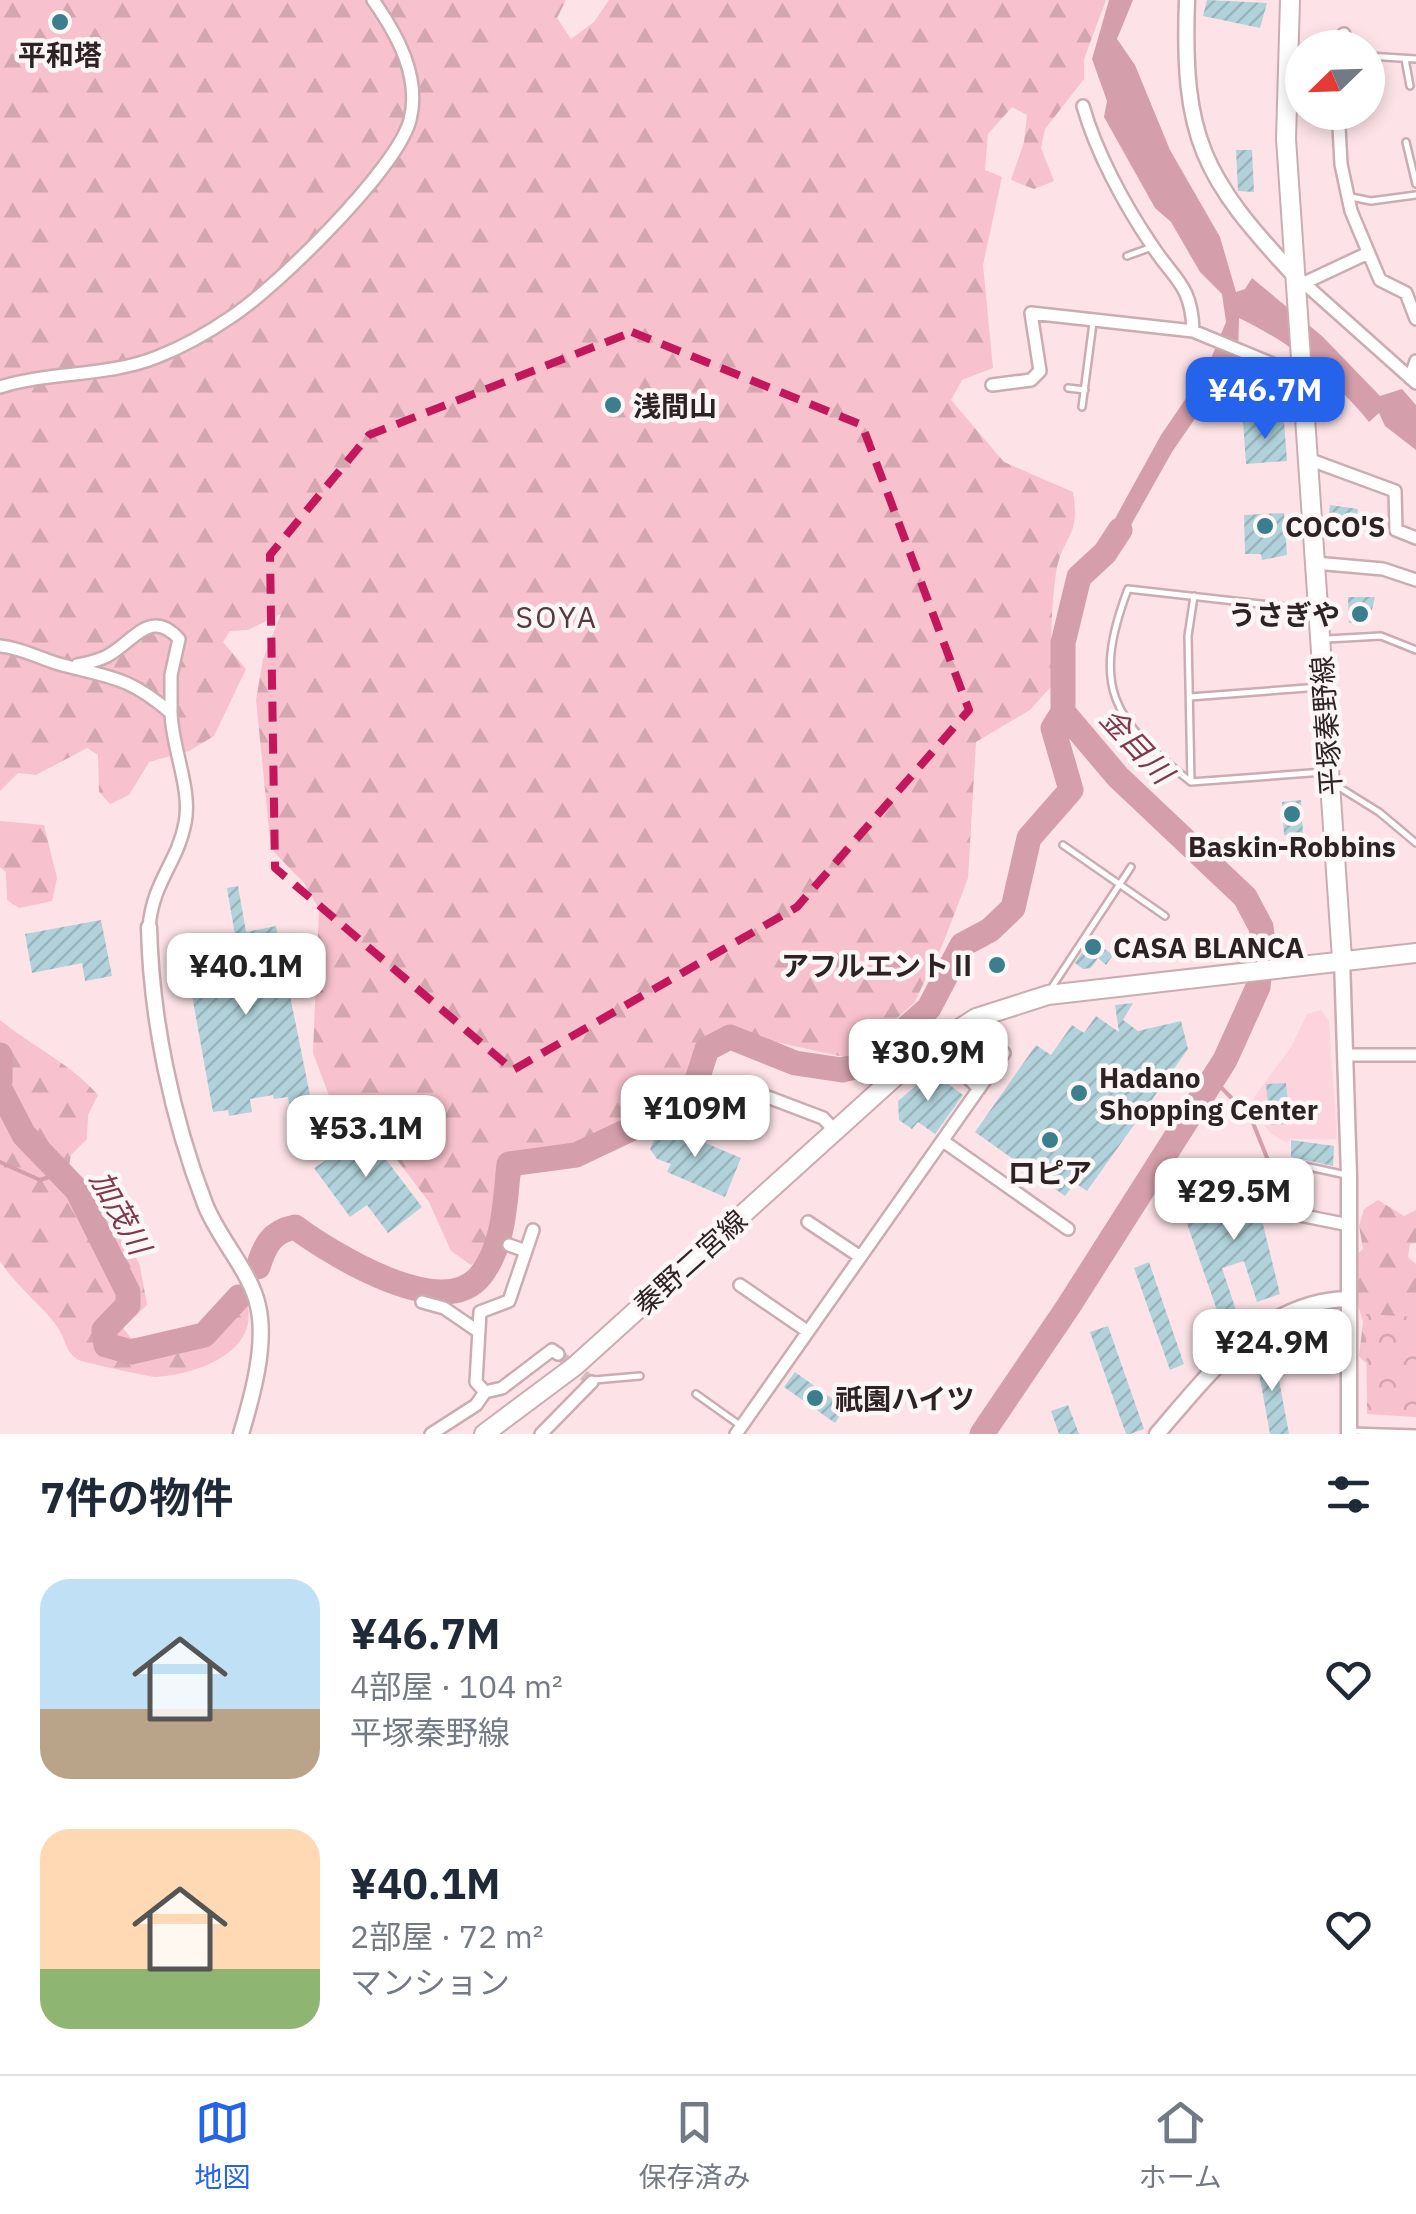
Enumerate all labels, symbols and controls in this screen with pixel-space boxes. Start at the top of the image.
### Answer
marker: 平和塔 [49,11,71,33]
north arrow [1285,30,1385,130]
map controls [1285,30,1385,130]
place label: 平和塔 [18,36,102,73]
pin: ¥46.7M [1184,357,1346,442]
text: ¥46.7M [1208,368,1322,410]
place label: 浅間山 [633,387,717,424]
marker: 浅間山 [602,394,624,416]
place label: COCO'S [1285,508,1385,545]
marker: COCO'S [1254,515,1276,537]
place label: うさぎや [1228,596,1340,633]
district label: SOYA [515,597,599,636]
marker: うさぎや [1349,603,1371,625]
street label: 平塚秦野線 [1303,655,1349,797]
water label: 金目川 [1092,699,1184,793]
marker: Baskin-Robbins [1281,803,1303,825]
place label: Baskin-Robbins [1188,828,1396,865]
place label: CASA BLANCA [1113,929,1304,966]
pin: ¥40.1M [165,933,327,1018]
marker: CASA BLANCA [1082,936,1104,958]
text: ¥40.1M [189,944,303,986]
place label: アフルエントⅡ [781,947,977,984]
marker: アフルエントⅡ [986,954,1008,976]
pin: ¥30.9M [847,1019,1009,1104]
text: ¥30.9M [871,1030,985,1072]
place label: Hadano Shopping Center [1099,1059,1318,1128]
pin: ¥109M [625,1075,765,1160]
marker: Hadano Shopping Center [1068,1082,1090,1104]
text: ¥109M [643,1086,747,1128]
pin: ¥53.1M [285,1095,447,1180]
text: ¥53.1M [309,1106,423,1148]
marker: ロピア [1039,1129,1061,1151]
place label: ロピア [1008,1154,1092,1191]
pin: ¥29.5M [1153,1158,1315,1243]
water label: 加茂川 [82,1163,161,1263]
text: ¥29.5M [1177,1169,1291,1211]
street label: 秦野二宮線 [626,1201,754,1323]
pin: ¥24.9M [1191,1309,1353,1394]
text: ¥24.9M [1215,1320,1329,1362]
place label: 祇園ハイツ [835,1380,974,1417]
marker: 祇園ハイツ [804,1387,826,1409]
icon: filters [1321,1467,1376,1522]
text: 7件の物件 [40,1470,233,1525]
text: ¥46.7M [350,1606,500,1661]
icon: home [120,1619,240,1739]
icon: heart [1321,1652,1376,1707]
text: 4部屋 · 104 m² [350,1665,563,1707]
text: 平塚秦野線 [350,1711,510,1753]
text: ¥40.1M [350,1856,500,1911]
icon: home [120,1869,240,1989]
icon: heart [1321,1902,1376,1957]
text: 2部屋 · 72 m² [350,1915,544,1957]
text: マンション [350,1961,510,2003]
tab: 地図 [194,2095,250,2195]
tab: 保存済み [638,2095,750,2195]
tab: ホーム [1139,2095,1222,2195]

